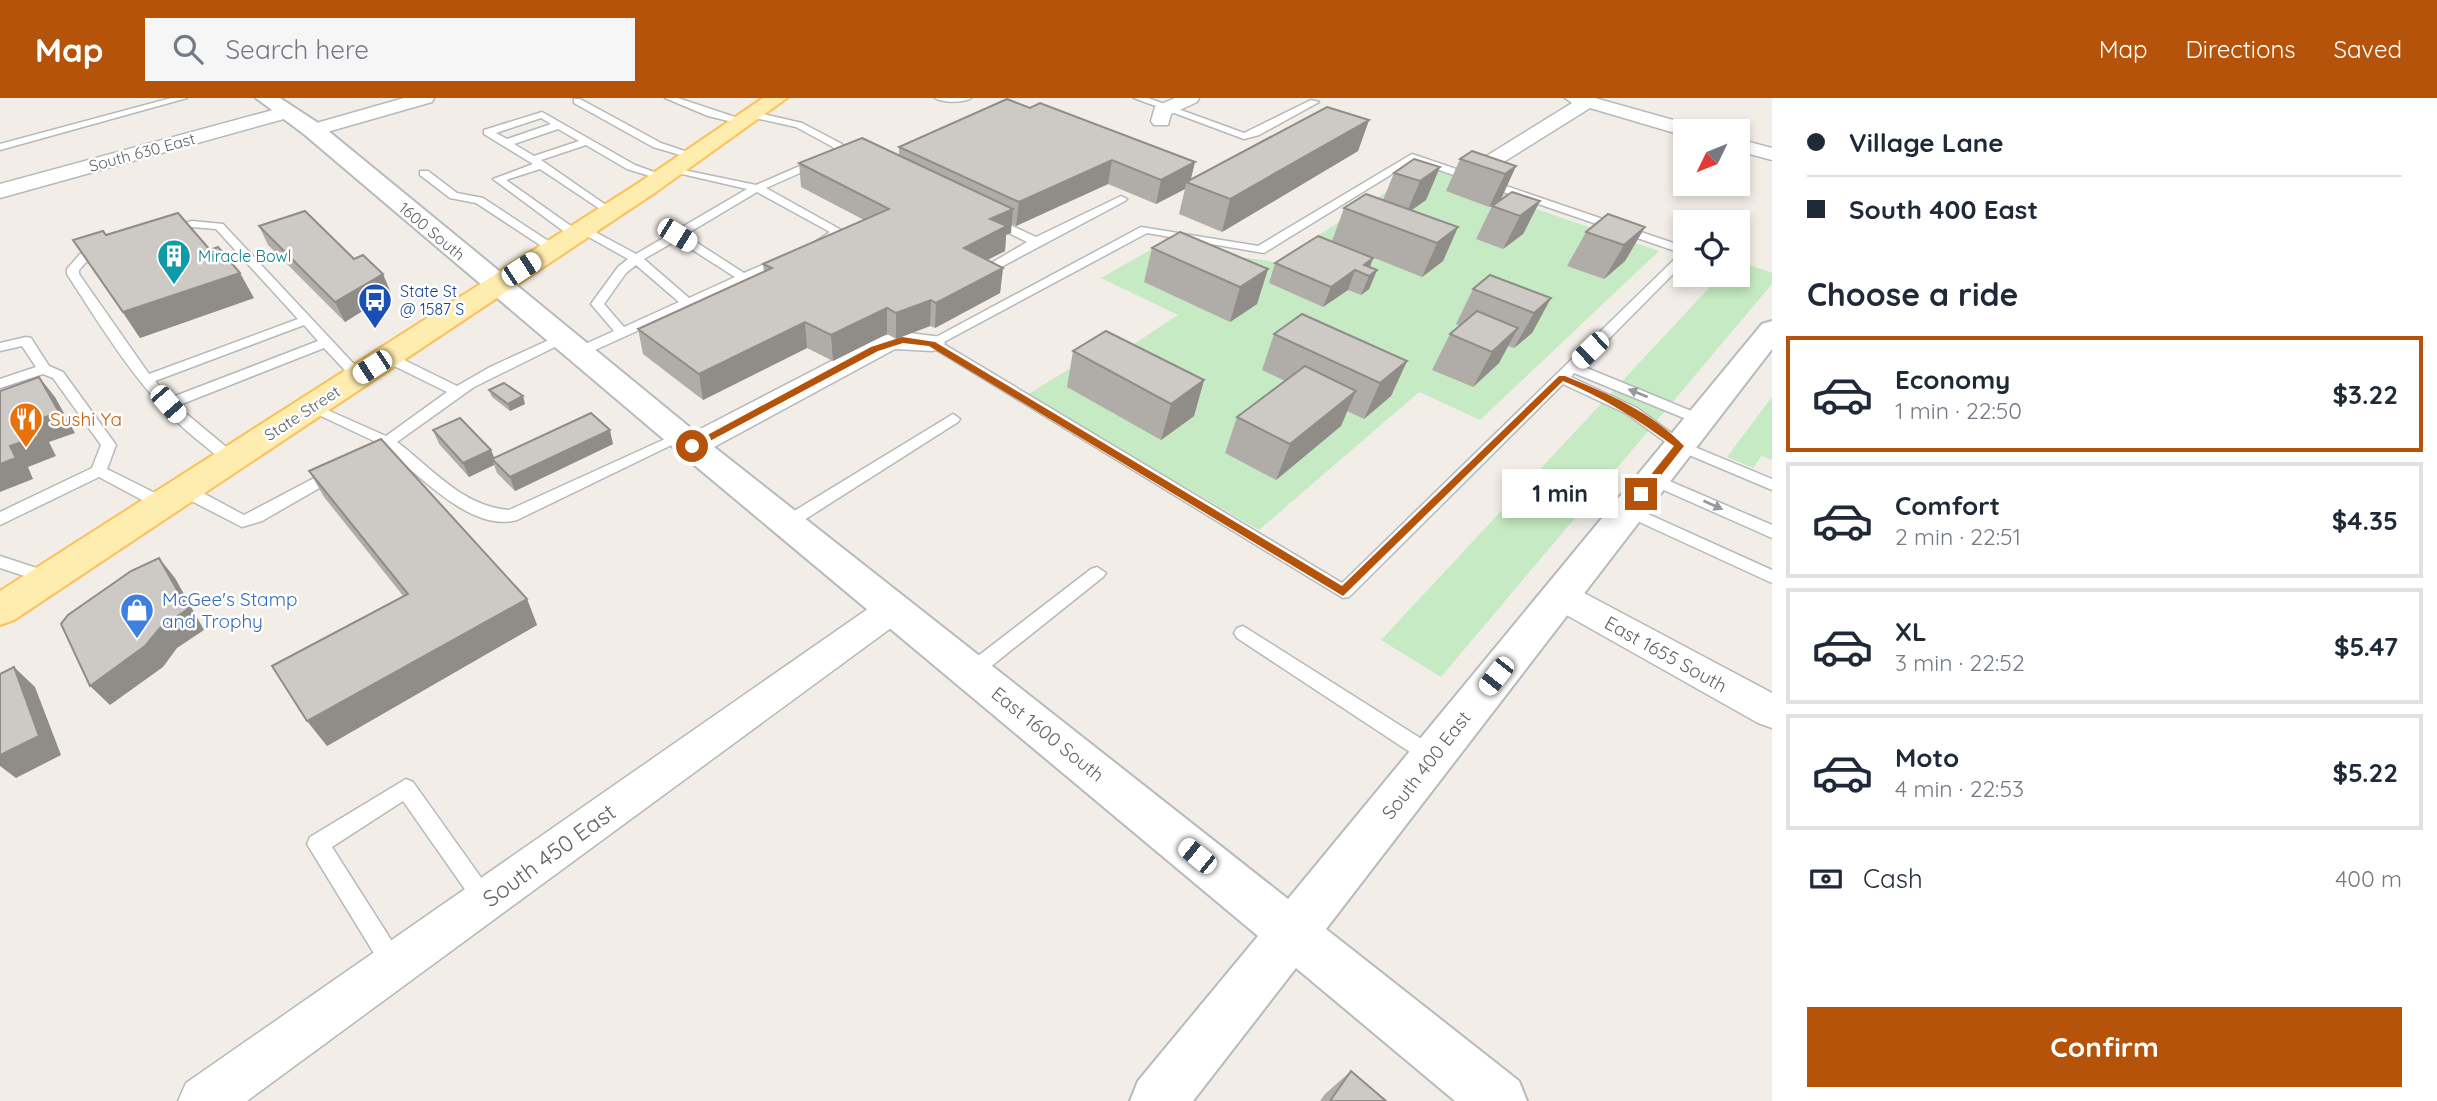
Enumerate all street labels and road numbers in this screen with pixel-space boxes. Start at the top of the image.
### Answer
street label: South 630 East [87,128,197,176]
street label: 1600 South [395,198,469,264]
street label: State Street [260,381,344,445]
street label: East 1655 South [1601,610,1731,698]
street label: East 1600 South [987,681,1109,787]
street label: South 400 East [1376,706,1476,824]
street label: South 450 East [477,797,621,913]

